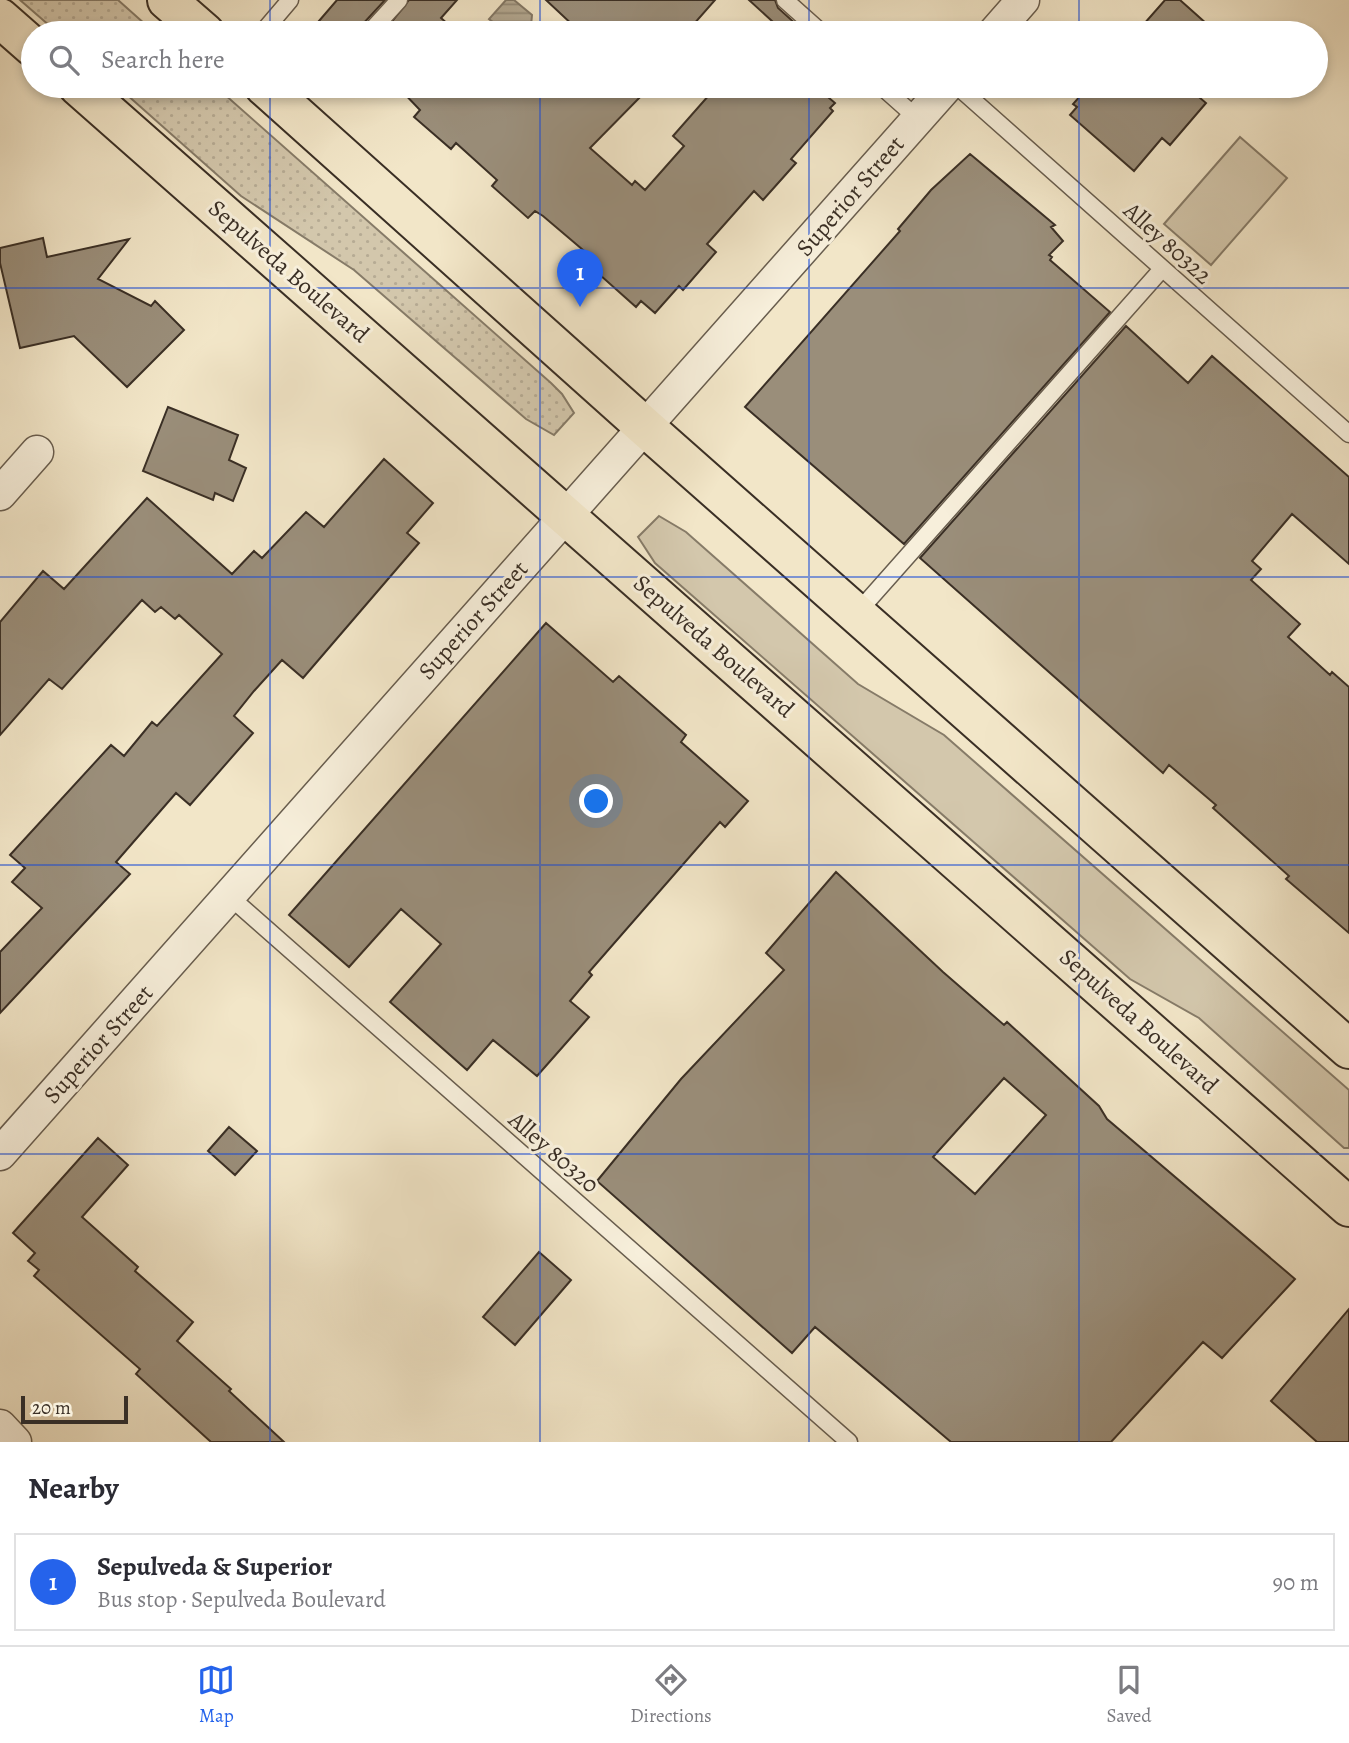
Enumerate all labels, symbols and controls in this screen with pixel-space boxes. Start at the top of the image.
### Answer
search box [21,21,1328,98]
icon: search [45,41,83,79]
text: Search here [101,42,225,77]
street label: Superior Street [789,129,911,263]
street label: Sepulveda Boulevard [202,192,376,350]
street label: Alley 80322 [1116,194,1219,291]
pin: 1 [557,249,603,307]
street label: Superior Street [411,553,535,686]
street label: Sepulveda Boulevard [627,567,801,725]
your location [579,784,613,818]
street label: Sepulveda Boulevard [1053,941,1225,1101]
street label: Superior Street [36,977,160,1110]
street label: Alley 80320 [501,1103,606,1200]
scale bar [21,1393,128,1425]
text: 20 m [32,1395,71,1421]
text: Nearby [28,1468,119,1508]
text: Sepulveda & Superior [97,1549,332,1584]
text: 1 [49,1567,57,1598]
text: 90 m [1273,1567,1319,1598]
text: Bus stop · Sepulveda Boulevard [97,1584,386,1615]
tab: Map [197,1661,235,1729]
tab: Directions [630,1661,712,1729]
tab: Saved [1107,1661,1152,1729]

